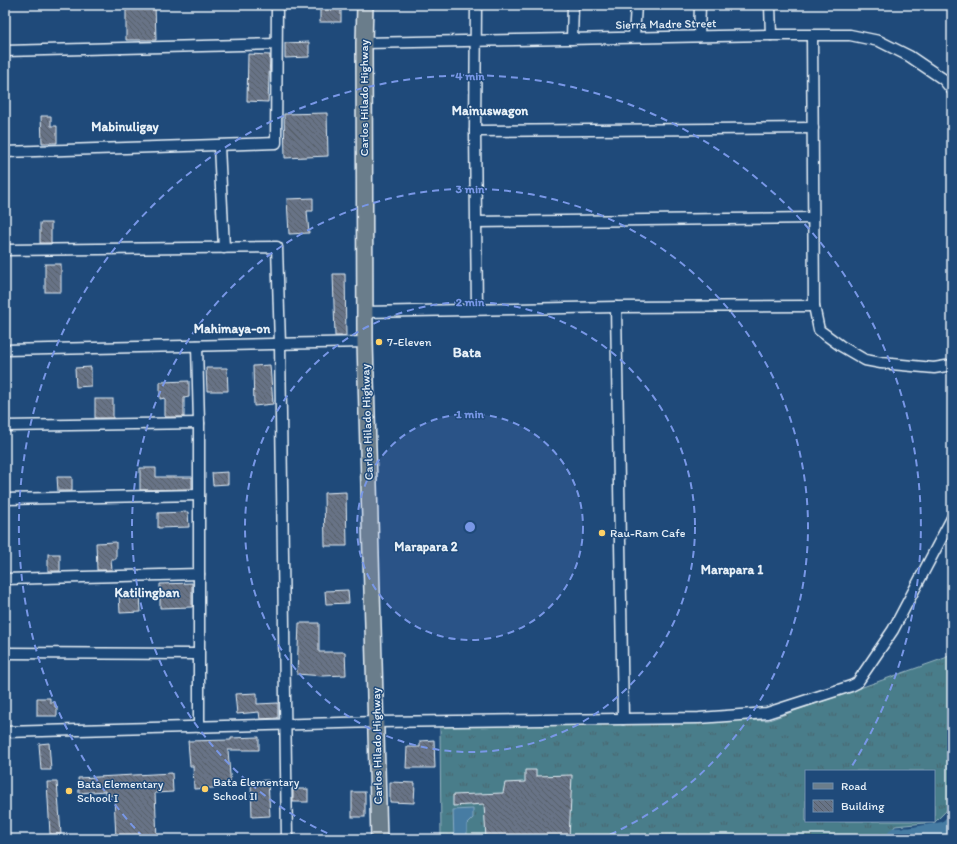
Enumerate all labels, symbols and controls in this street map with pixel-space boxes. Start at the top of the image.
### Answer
street label: Sierra Madre Street [615,16,717,32]
street label: Carlos Hilado Highway [357,39,371,156]
text: 4 min [455,69,485,83]
district label: Mainuswagon [452,103,529,119]
district label: Mabinuligay [91,119,160,135]
text: 3 min [456,182,485,196]
text: 2 min [456,295,485,309]
district label: Mahimaya-on [194,321,271,337]
place label: 7-Eleven [387,335,432,349]
marker: 7-Eleven [374,337,384,347]
district label: Bata [453,344,481,361]
street label: Carlos Hilado Highway [358,363,376,481]
text: 1 min [456,407,485,421]
centre of rings [463,520,477,534]
place label: Rau-Ram Cafe [610,526,686,540]
marker: Rau-Ram Cafe [597,528,607,538]
district label: Marapara 2 [394,539,458,555]
district label: Marapara 1 [701,562,763,578]
district label: Katilingban [114,585,180,601]
street label: Carlos Hilado Highway [369,687,385,804]
legend [805,770,935,822]
place label: Bata Elementary School II [213,775,300,803]
place label: Bata Elementary School I [77,777,164,805]
text: Road [841,779,867,793]
marker: Bata Elementary School II [200,784,210,794]
marker: Bata Elementary School I [64,786,74,796]
text: Building [841,799,885,813]

